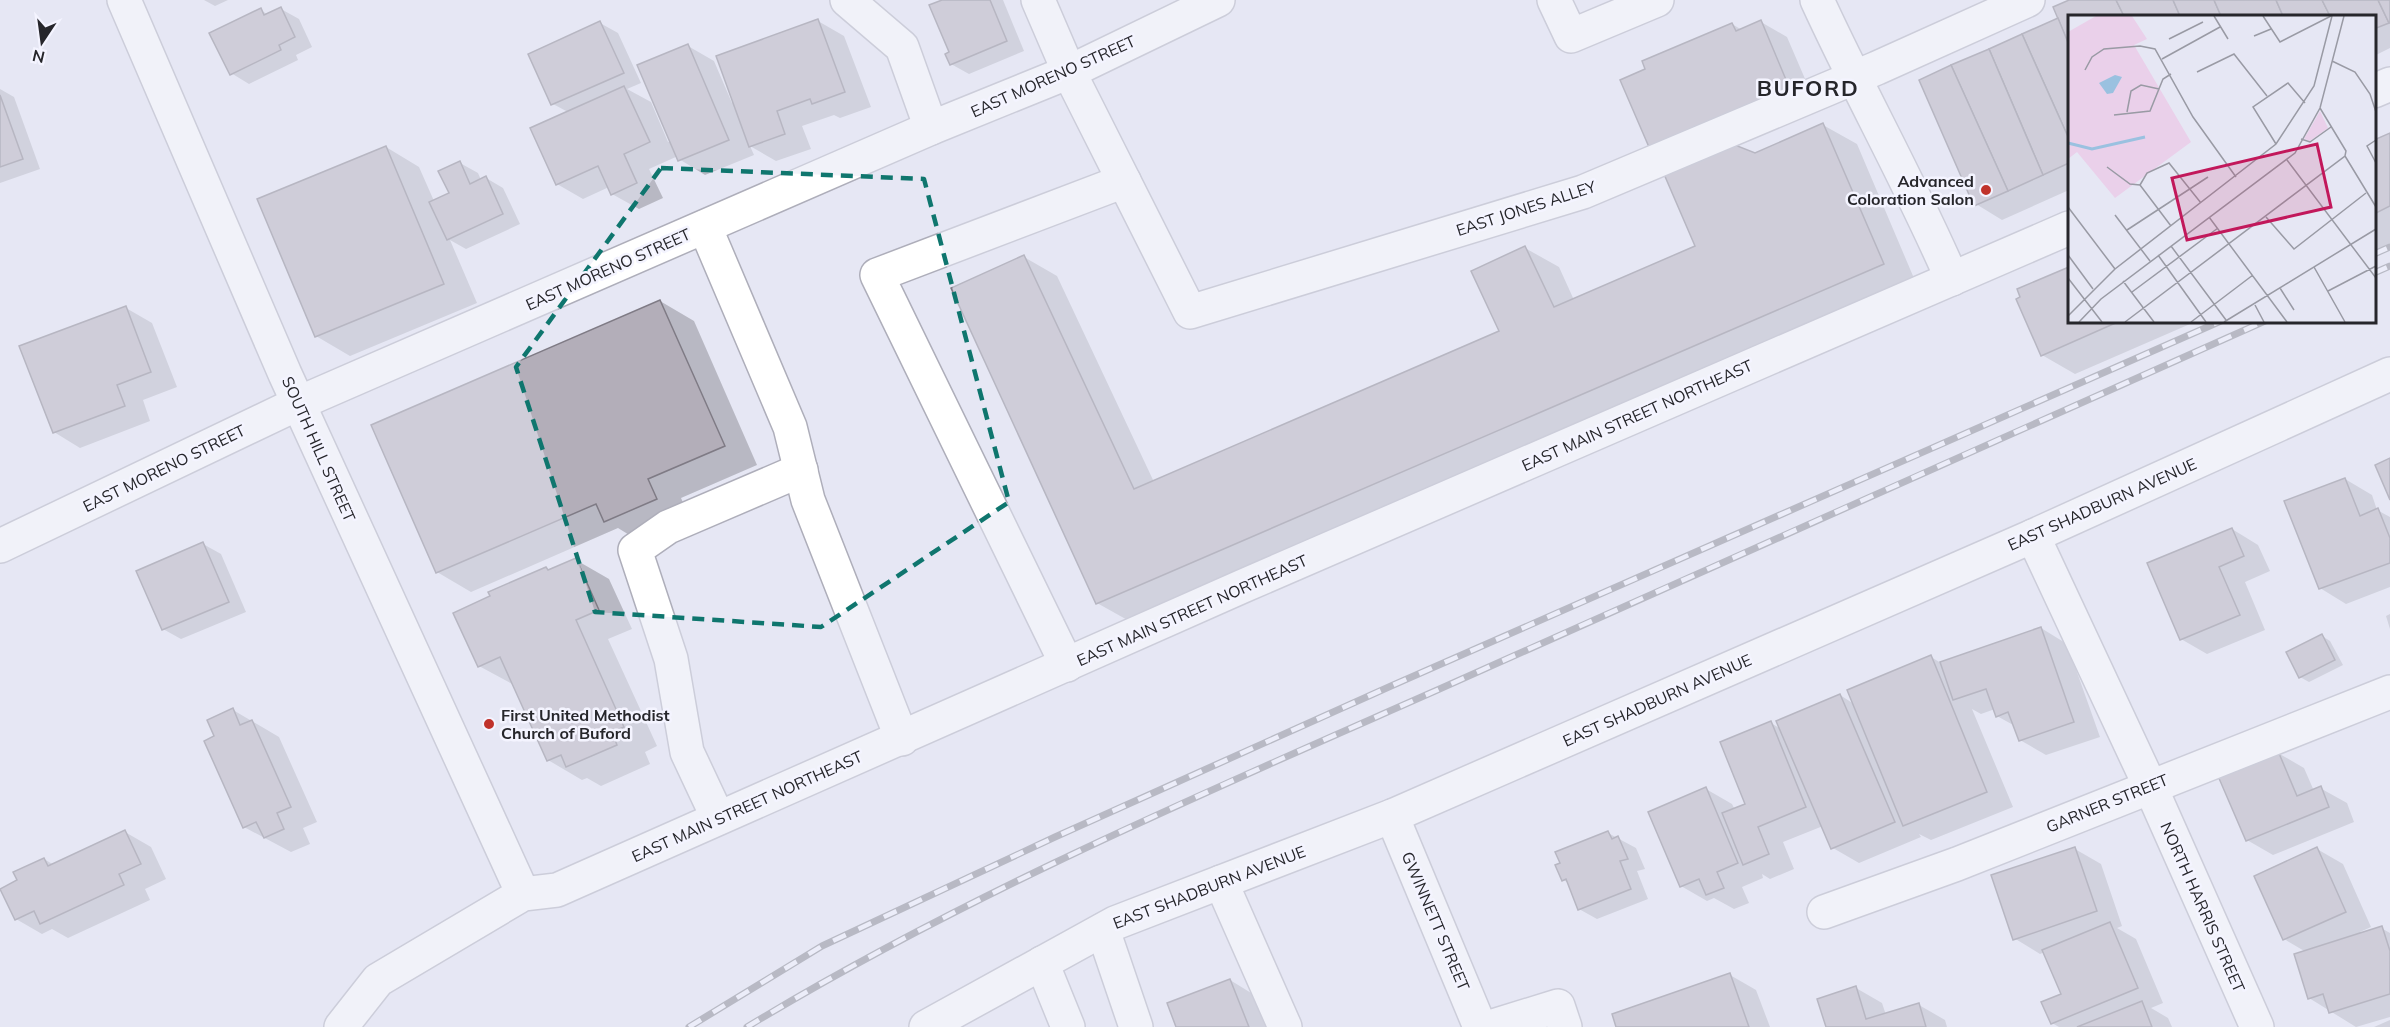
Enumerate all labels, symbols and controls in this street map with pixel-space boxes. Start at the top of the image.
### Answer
north arrow [12,12,72,72]
inset map [2068,15,2375,322]
street label: EAST MORENO STREET [968,30,1139,121]
text: N [30,46,47,68]
district label: BUFORD [1757,74,1859,102]
place label: Advanced Coloration Salon [1847,171,1974,209]
street label: EAST JONES ALLEY [1454,176,1599,240]
marker: Advanced Coloration Salon [1979,183,1993,197]
street label: EAST MORENO STREET [523,223,694,314]
street label: EAST MAIN STREET NORTHEAST [1519,355,1756,475]
street label: SOUTH HILL STREET [278,373,360,525]
street label: EAST MORENO STREET [80,420,249,516]
street label: EAST SHADBURN AVENUE [2004,453,2200,555]
street label: EAST MAIN STREET NORTHEAST [1074,550,1311,670]
street label: EAST SHADBURN AVENUE [1559,649,1755,751]
place label: First United Methodist Church of Buford [501,705,670,743]
marker: First United Methodist Church of Buford [482,717,496,731]
street label: EAST MAIN STREET NORTHEAST [629,746,866,866]
street label: GARNER STREET [2043,769,2171,837]
street label: NORTH HARRIS STREET [2156,819,2250,996]
street label: EAST SHADBURN AVENUE [1110,841,1308,933]
street label: GWINNETT STREET [1398,849,1474,994]

